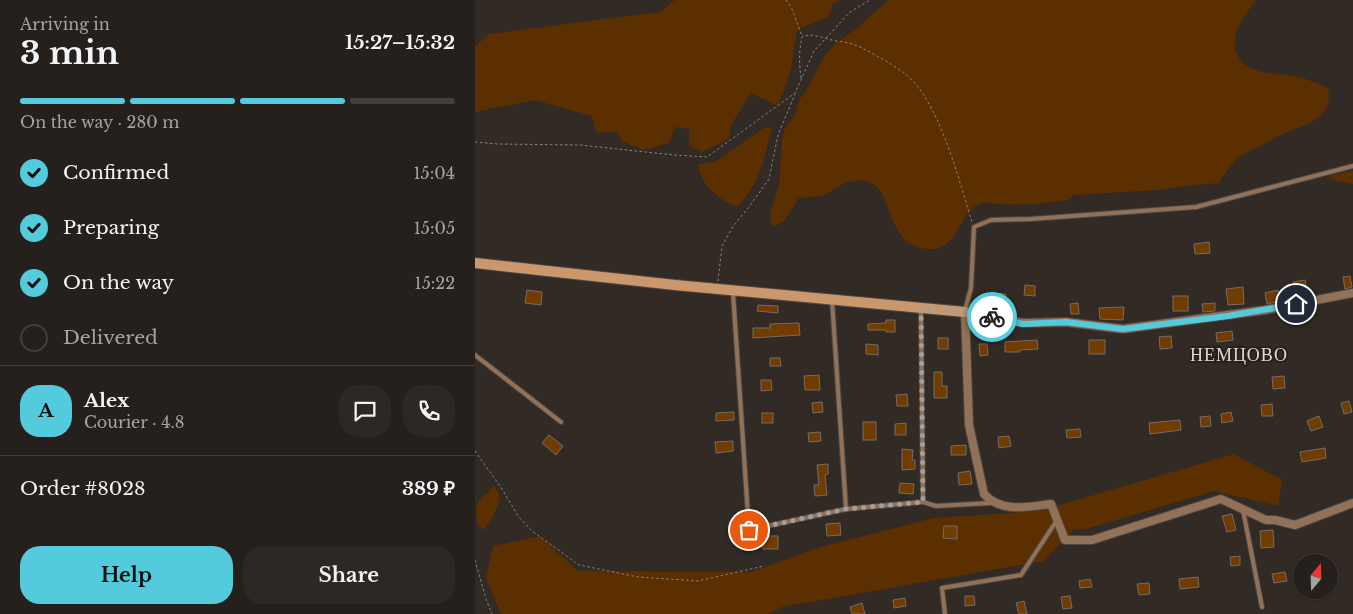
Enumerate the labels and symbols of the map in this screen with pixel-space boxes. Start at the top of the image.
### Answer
pin [1275,283,1317,325]
courier [967,292,1017,342]
district label: НЕМЦОВО [1190,344,1288,366]
pin [728,509,770,551]
north arrow [1293,554,1337,599]

